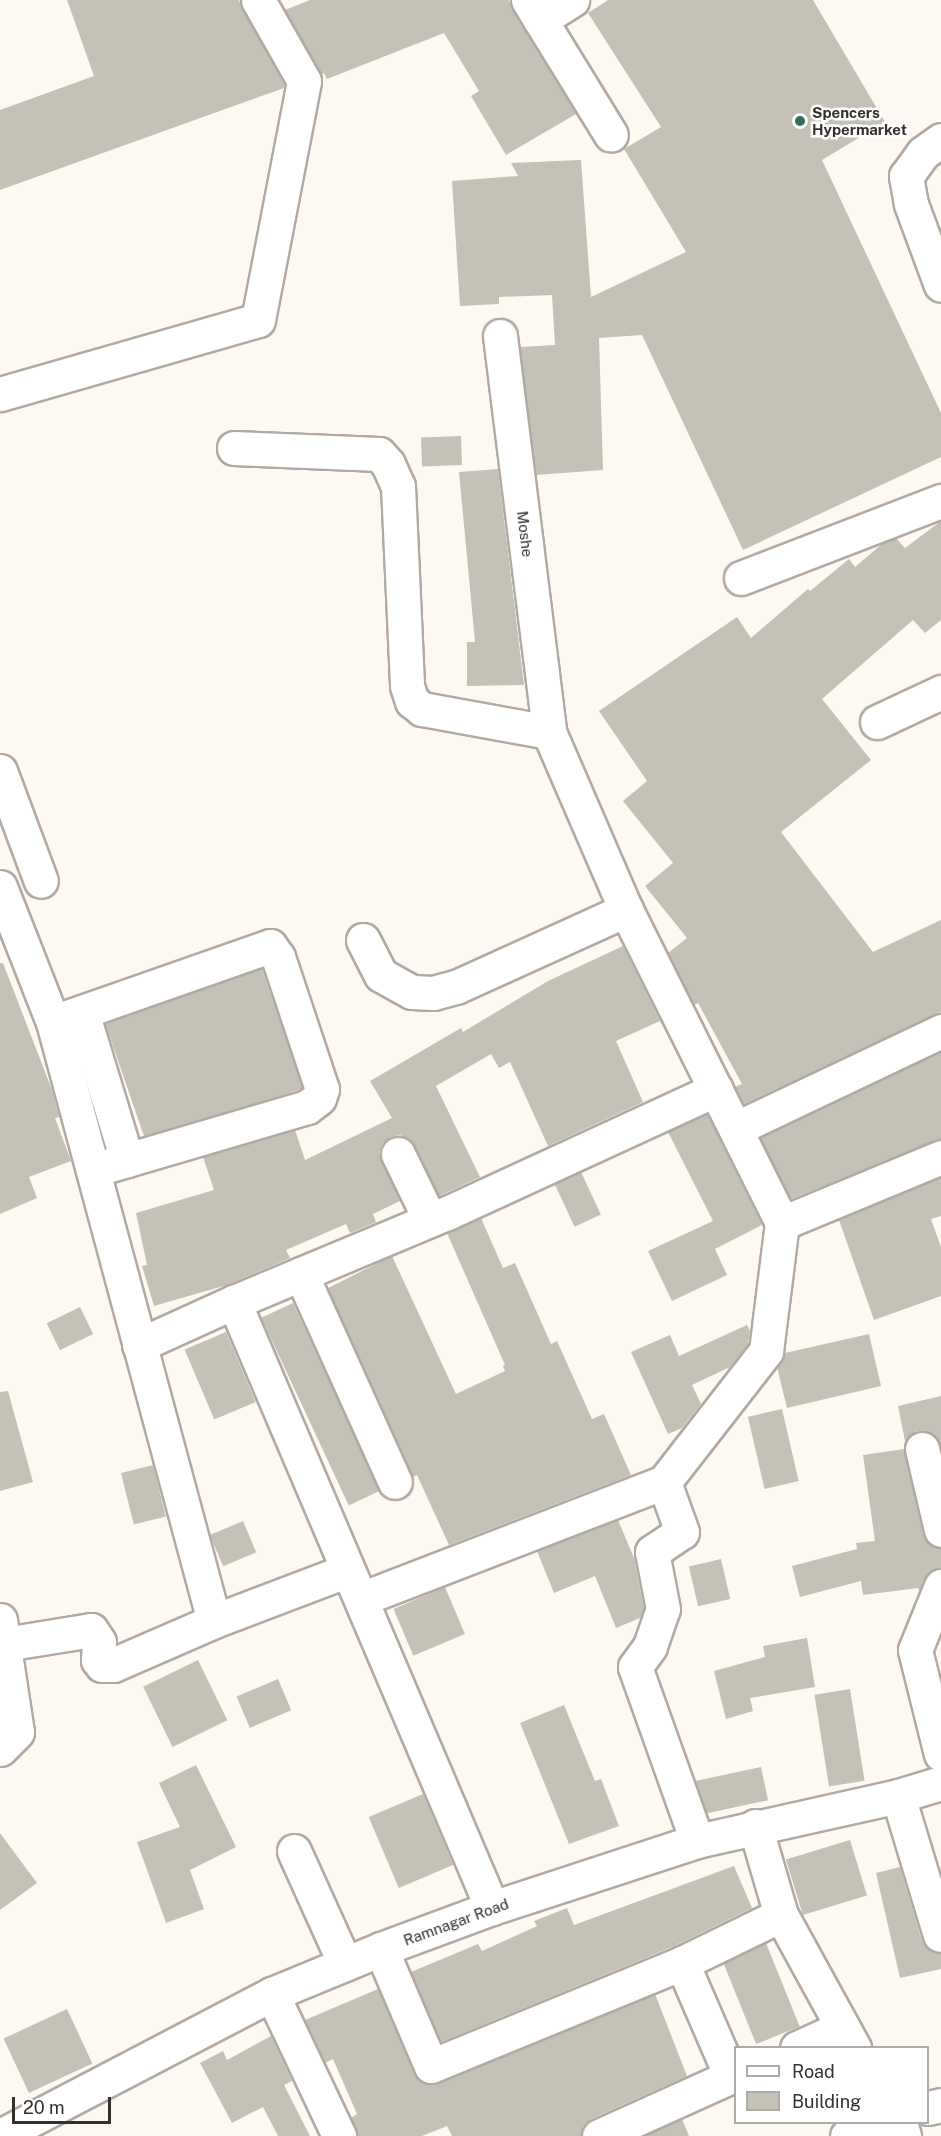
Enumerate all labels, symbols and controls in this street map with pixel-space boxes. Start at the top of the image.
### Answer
place label: Spencers Hypermarket [812,103,907,138]
marker: Spencers Hypermarket [793,114,807,128]
street label: Moshe [513,510,537,558]
street label: Ramnagar Road [401,1895,511,1949]
legend [734,2046,929,2124]
text: Road [792,2061,835,2082]
scale bar [15,2085,114,2123]
text: Building [792,2091,861,2112]
text: 20 m [23,2097,65,2118]

